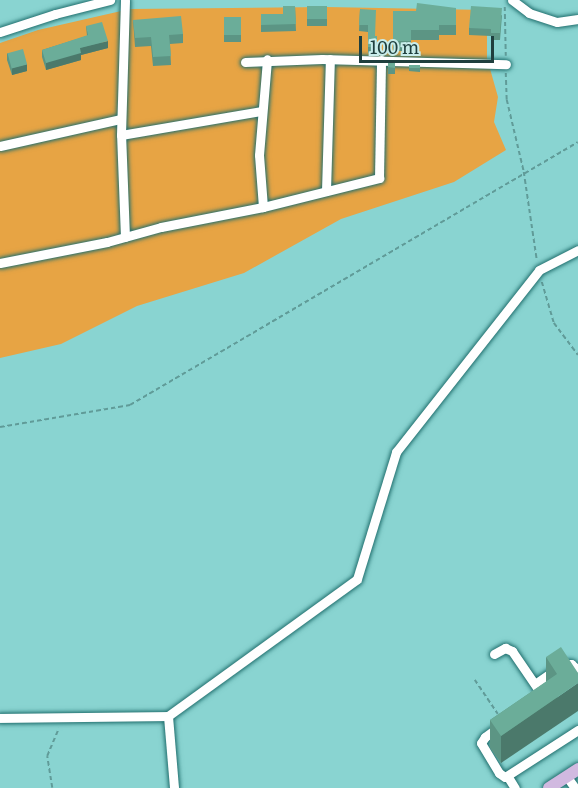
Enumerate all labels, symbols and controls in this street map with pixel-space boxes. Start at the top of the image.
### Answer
scale bar [362,24,497,62]
text: 100 m [370,33,419,60]

